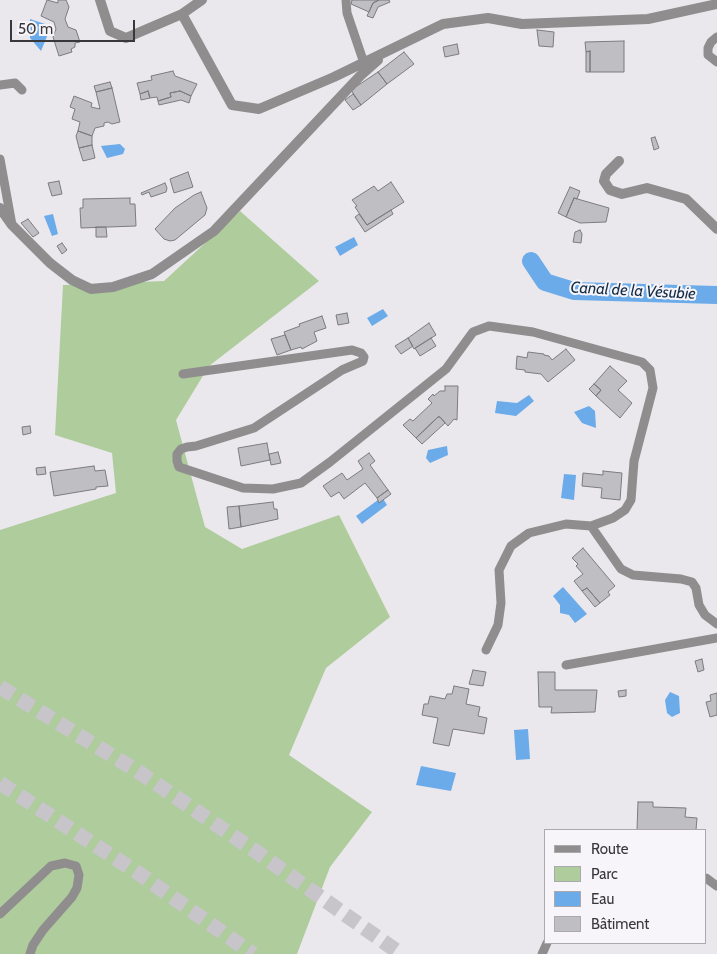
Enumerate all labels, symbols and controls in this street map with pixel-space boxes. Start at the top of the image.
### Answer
scale bar [12,10,138,42]
text: 50 m [18,20,53,38]
water label: Canal de la Vésubie [570,278,696,304]
legend [544,829,707,944]
text: Route [591,840,629,858]
text: Parc [591,865,618,883]
text: Eau [591,890,614,908]
text: Bâtiment [591,915,649,933]

